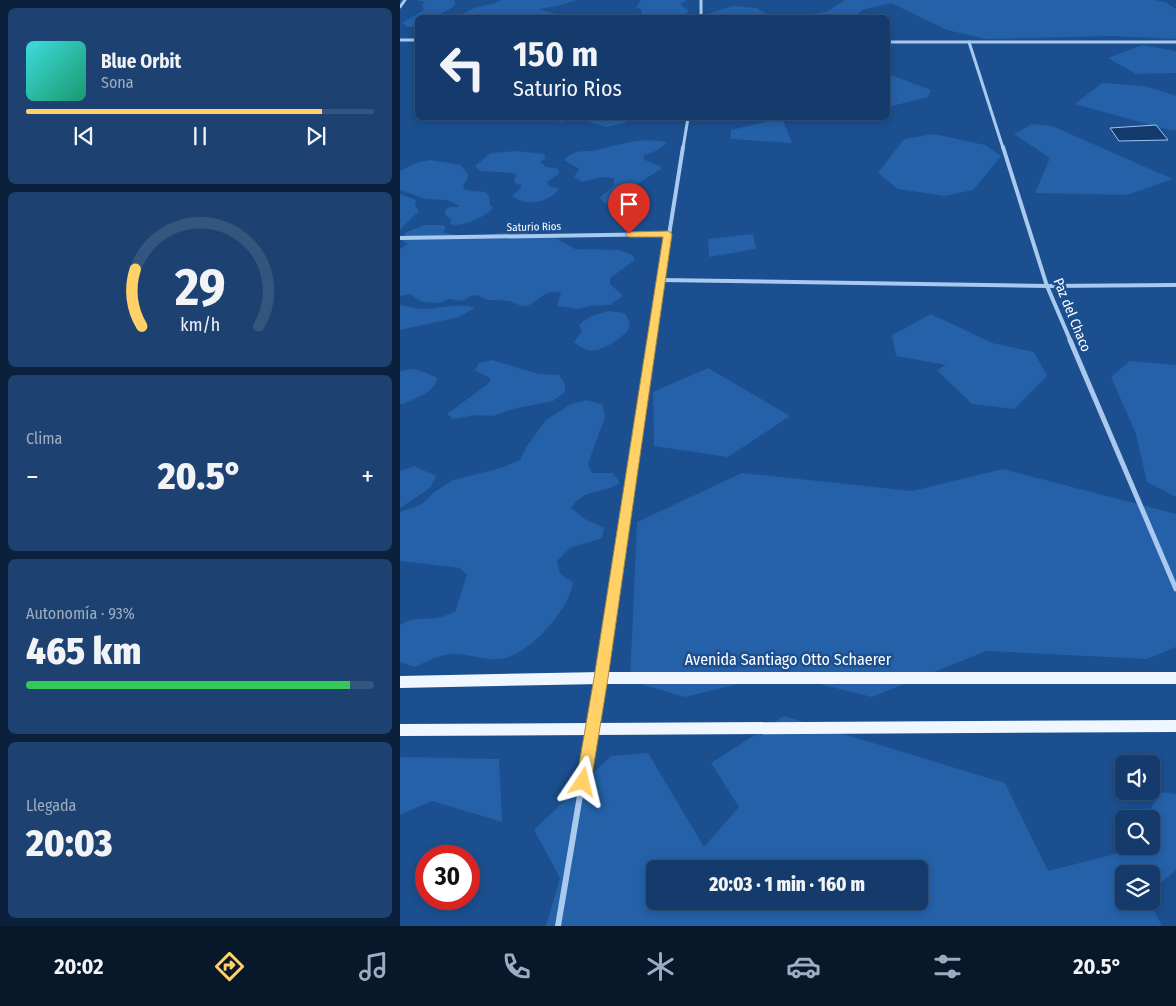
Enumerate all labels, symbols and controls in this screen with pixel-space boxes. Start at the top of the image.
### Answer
text: 150 m [513,33,598,75]
icon: left [430,35,495,100]
text: Blue Orbit [101,50,181,73]
text: Sona [101,73,134,92]
text: Saturio Rios [513,75,622,102]
icon: previous [70,122,98,150]
icon: pause [186,122,214,150]
icon: next [302,122,330,150]
pin [608,183,650,234]
icon: arrive [615,190,643,218]
street label: Saturio Rios [507,220,562,234]
text: 29 [174,256,225,319]
street label: Paz del Chaco [1050,276,1094,354]
text: km/h [180,314,220,336]
text: Clima [26,429,62,448]
text: 20.5° [158,453,242,499]
text: − [26,460,39,493]
text: + [361,460,374,493]
text: Autonomía · 93% [26,604,135,623]
text: 465 km [26,628,141,674]
street label: Avenida Santiago Otto Schaerer [685,650,892,669]
position arrow [556,755,608,807]
map controls [1115,755,1160,910]
button: sound [1115,755,1160,800]
text: Llegada [26,796,76,815]
button: search [1115,810,1160,855]
text: 20:03 [26,820,113,866]
speed limit sign: 30 [415,845,480,910]
button: layers [1115,865,1160,910]
text: 20:03 · 1 min · 160 m [709,873,865,896]
icon: directions [212,949,247,984]
icon: music [356,949,391,984]
icon: phone [499,949,534,984]
icon: climate [643,949,678,984]
icon: car [786,949,821,984]
icon: filters [930,949,965,984]
text: 20:02 [54,953,104,980]
text: 20.5° [1073,953,1122,980]

